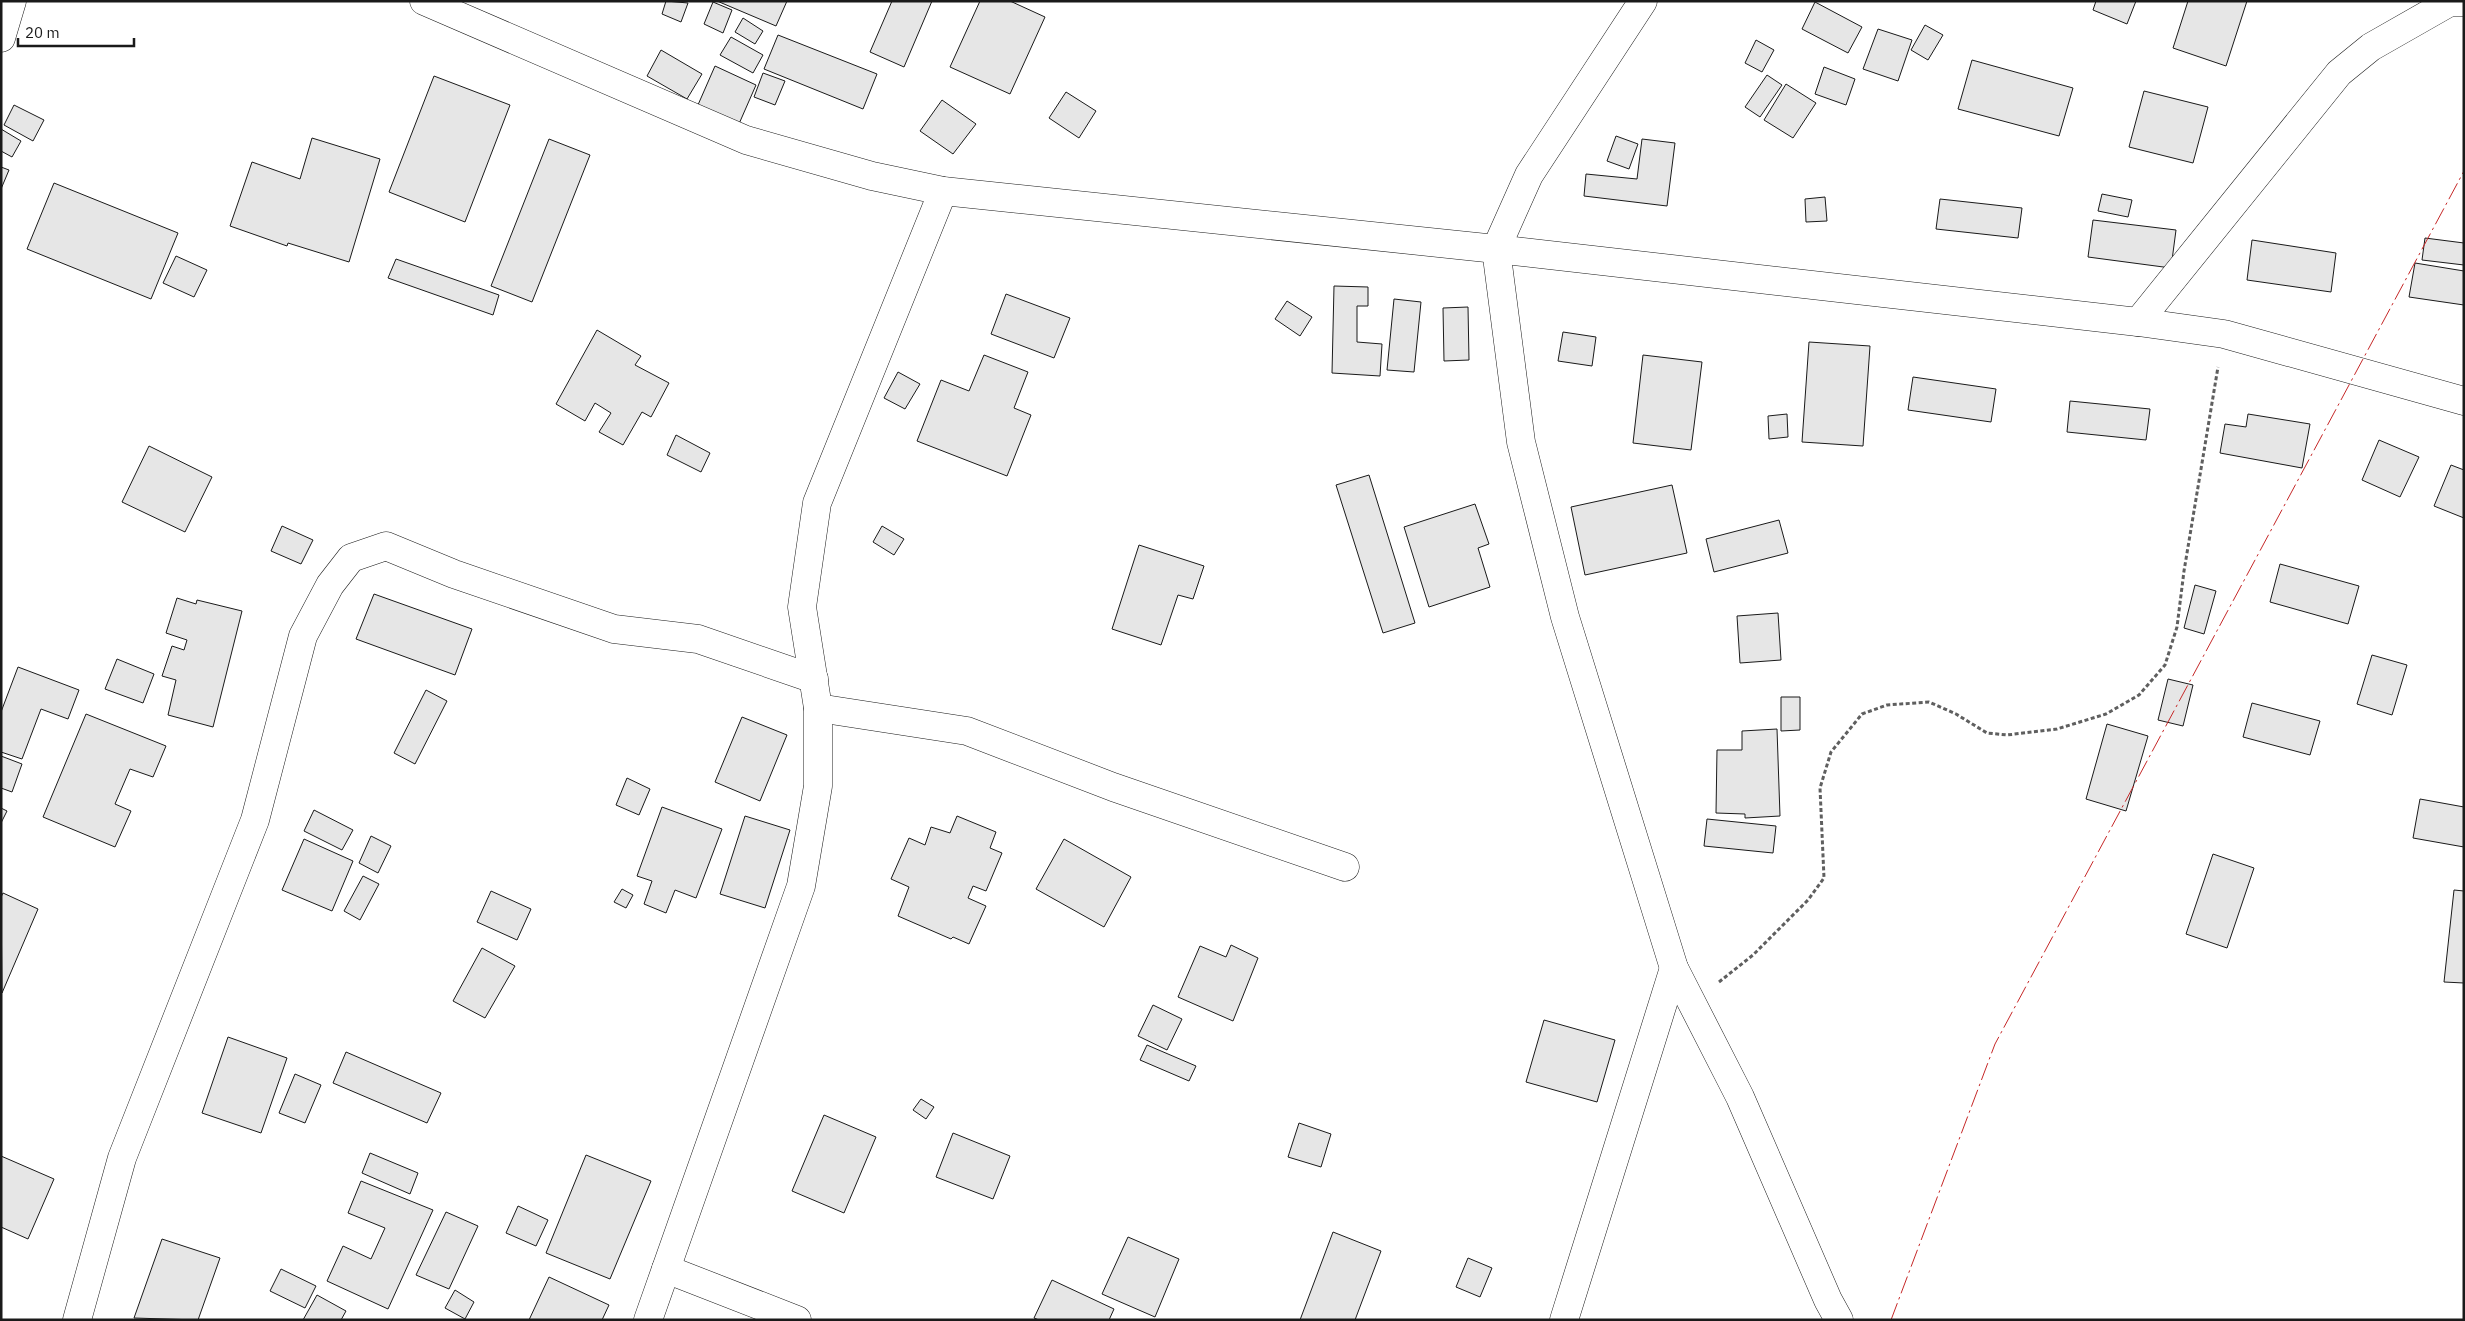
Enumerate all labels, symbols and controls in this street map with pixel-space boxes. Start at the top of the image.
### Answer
scale bar [18,15,134,47]
text: 20 m [25,23,60,42]

